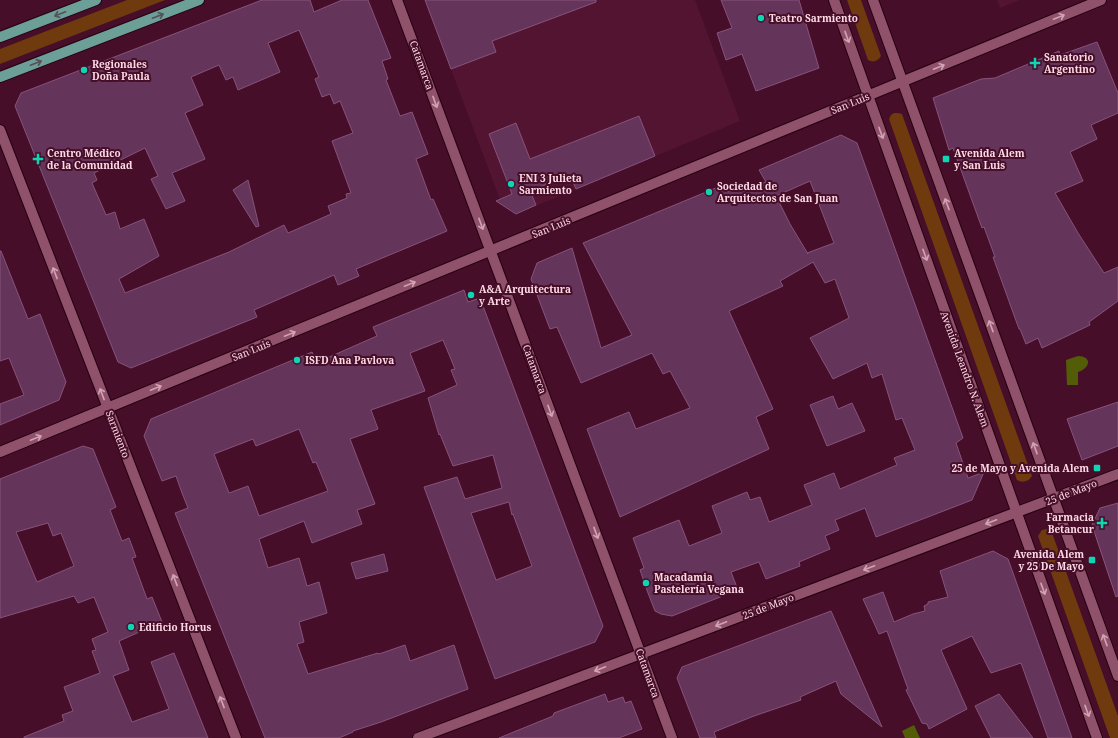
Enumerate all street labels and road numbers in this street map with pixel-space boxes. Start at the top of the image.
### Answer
street label: Catamarca [407,39,437,92]
street label: San Luis [829,89,872,117]
street label: San Luis [530,213,573,241]
street label: Avenida Leandro N. Alem [938,309,993,429]
street label: San Luis [230,336,273,364]
street label: Catamarca [520,343,550,396]
street label: Sarmiento [103,408,133,460]
street label: 25 de Mayo [1043,476,1099,508]
street label: 25 de Mayo [740,590,796,622]
street label: Catamarca [633,647,663,700]

